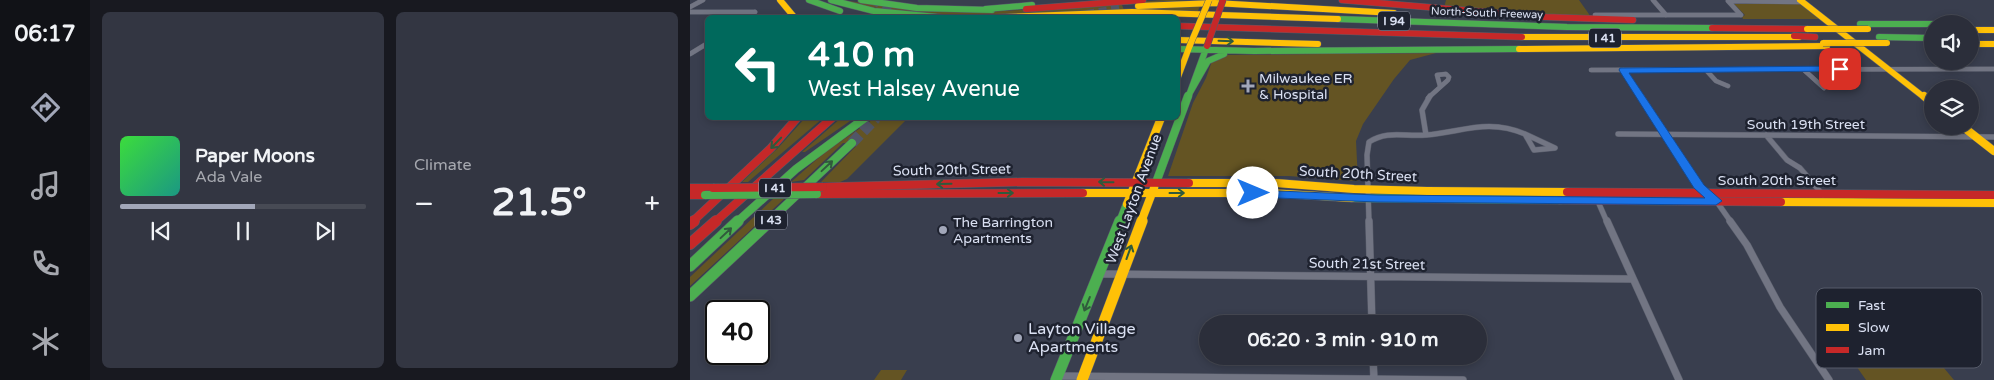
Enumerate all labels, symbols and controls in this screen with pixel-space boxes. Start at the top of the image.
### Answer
street label: North-South Freeway [1431,5,1543,21]
road number: I 94 [1378,12,1410,30]
map controls [1924,15,1979,135]
button: sound [1924,15,1979,70]
text: 06:17 [15,21,75,47]
road number: I 41 [1589,28,1621,48]
text: 410 m [808,34,915,76]
icon: left [725,35,790,100]
one-way arrow [1218,36,1234,46]
pin [1819,48,1861,90]
icon: arrive [1826,55,1854,83]
place label: Milwaukee ER & Hospital [1259,70,1353,103]
text: West Halsey Avenue [808,76,1020,102]
marker: Milwaukee ER & Hospital [1241,79,1255,93]
button: layers [1924,80,1979,135]
icon: directions [28,90,63,125]
street label: South 19th Street [1747,116,1866,133]
street label: West Layton Avenue [1103,132,1165,266]
one-way arrow [770,136,782,149]
text: Paper Moons [195,145,315,167]
text: Climate [414,155,472,175]
one-way arrow [821,160,834,172]
street label: South 20th Street [893,160,1012,180]
street label: South 20th Street [1298,162,1418,186]
position arrow [1226,166,1278,218]
text: Ada Vale [195,167,262,187]
icon: music [28,168,63,203]
street label: South 20th Street [1718,172,1837,189]
road number: I 41 [759,178,791,198]
one-way arrow [1099,178,1115,187]
one-way arrow [936,179,952,189]
text: 21.5° [492,180,587,226]
text: − [414,187,434,221]
text: + [644,187,660,221]
one-way arrow [997,188,1013,198]
one-way arrow [1168,188,1184,198]
road number: I 43 [755,210,787,230]
place label: The Barrington Apartments [953,214,1053,247]
icon: previous [147,217,175,245]
icon: pause [229,217,257,245]
icon: next [311,217,339,245]
marker: The Barrington Apartments [937,224,949,236]
one-way arrow [720,227,732,239]
one-way arrow [1125,245,1134,260]
icon: phone [28,246,63,281]
street label: South 21st Street [1309,254,1426,274]
legend [1816,288,1982,368]
one-way arrow [1082,296,1091,311]
text: Fast [1858,297,1886,314]
speed limit sign: 40 [705,300,770,365]
place label: Layton Village Apartments [1028,319,1136,357]
text: Slow [1858,319,1890,336]
icon: climate [28,324,63,359]
text: 06:20 · 3 min · 910 m [1247,329,1439,351]
marker: Layton Village Apartments [1012,332,1024,344]
text: Jam [1858,342,1885,359]

